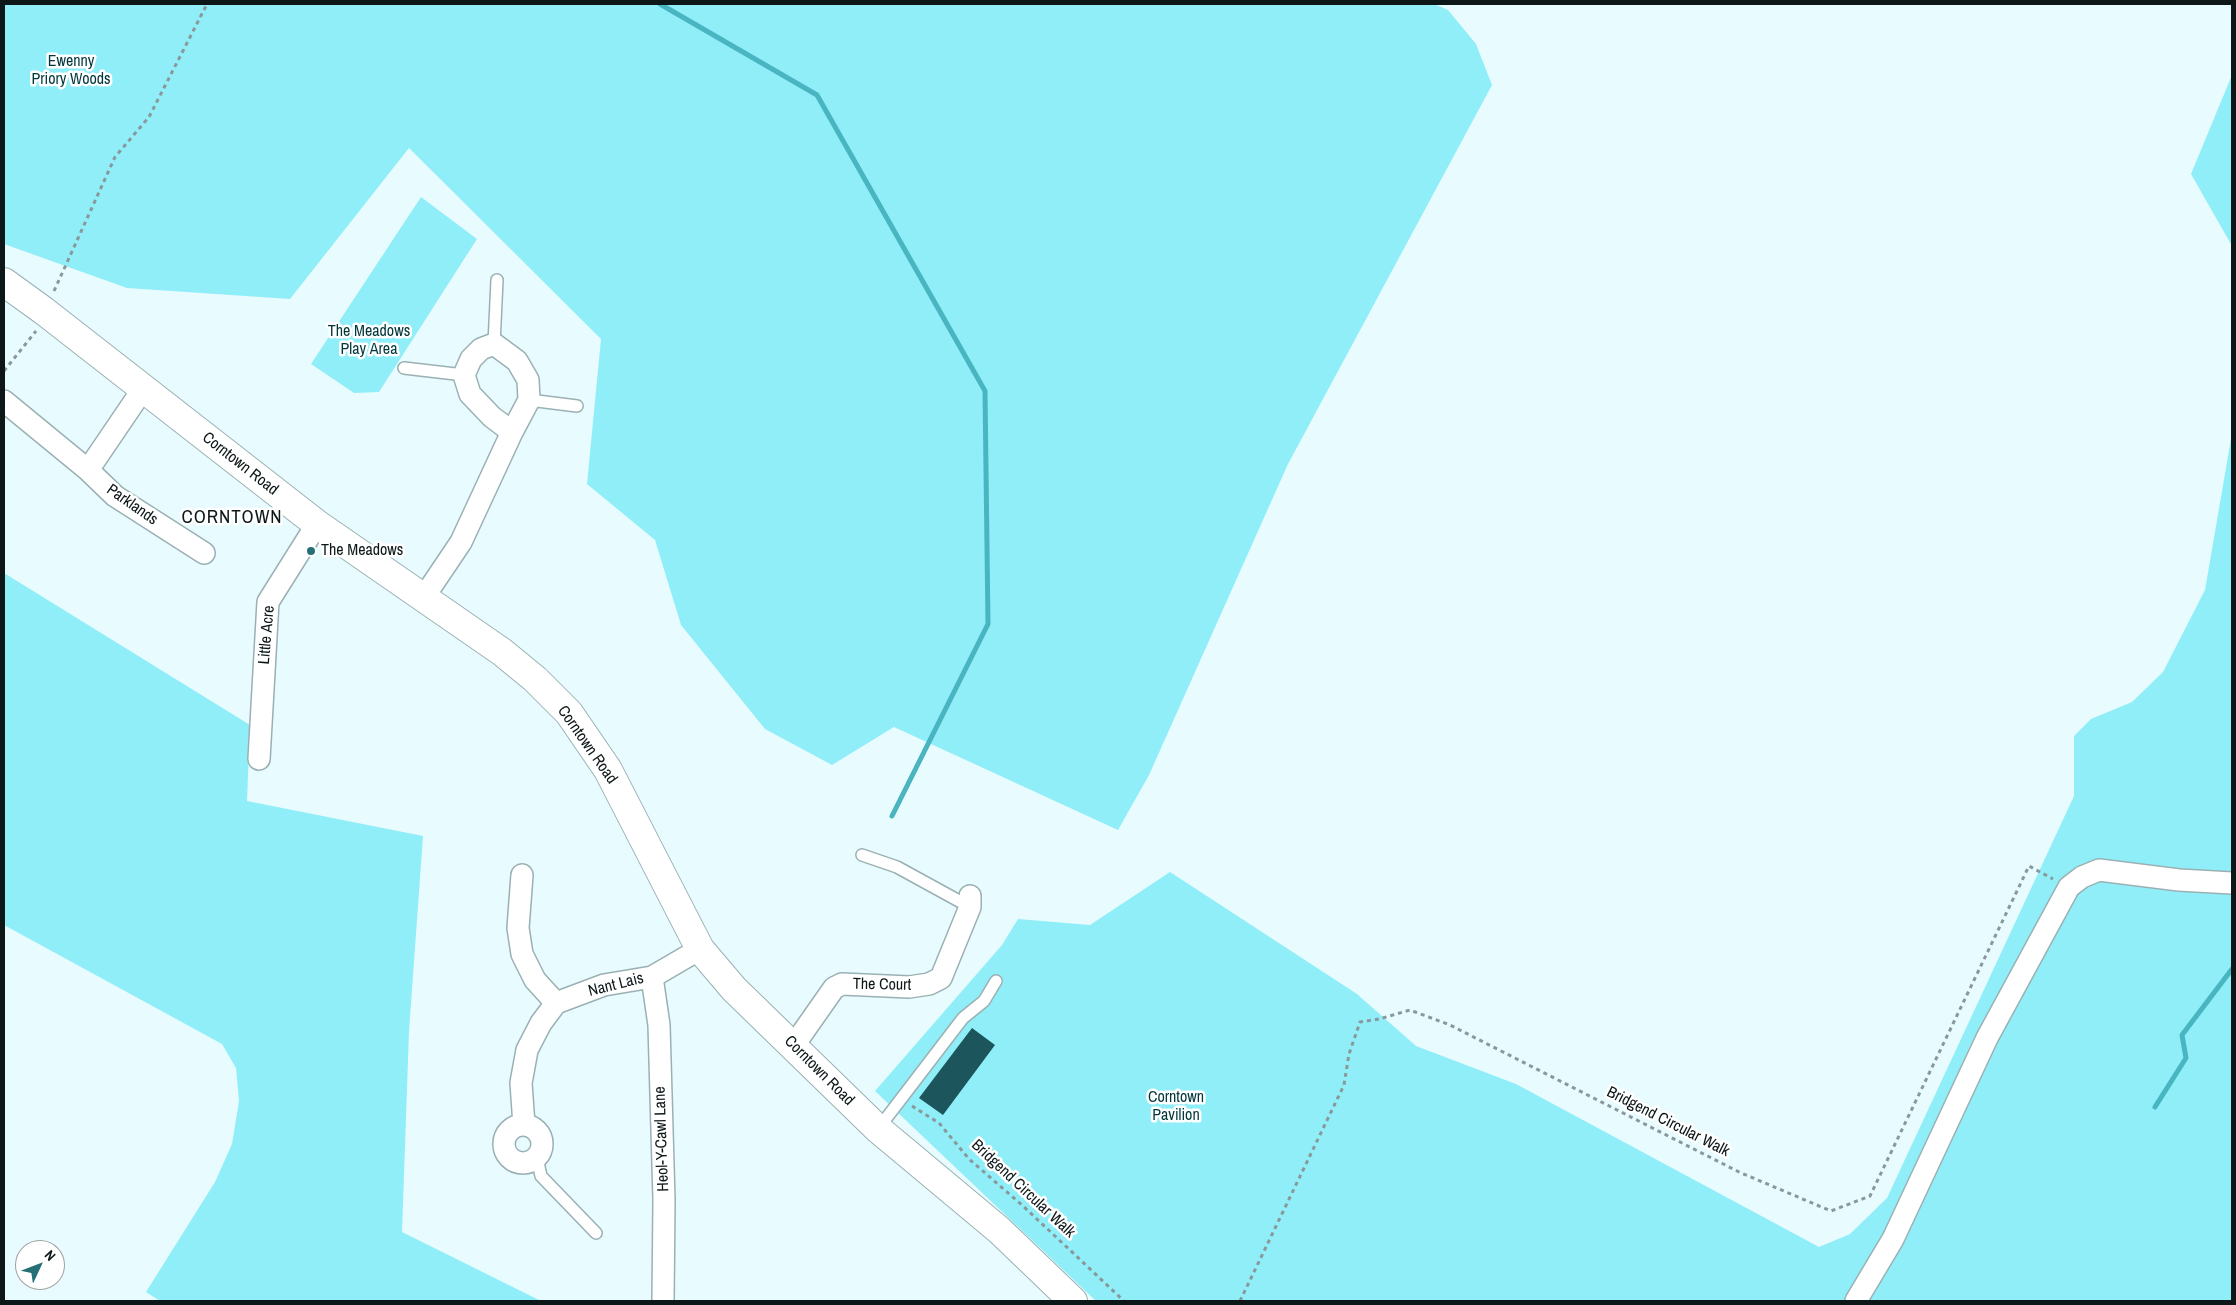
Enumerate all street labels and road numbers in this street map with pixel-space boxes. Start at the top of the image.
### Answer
street label: Corntown Road [198,428,282,500]
street label: Parklands [103,480,161,530]
street label: Little Acre [255,605,279,665]
street label: Corntown Road [553,702,621,788]
street label: Nant Lais [586,969,646,1001]
street label: The Court [853,975,911,995]
street label: Corntown Road [780,1032,858,1110]
street label: Bridgend Circular Walk [1603,1083,1733,1161]
street label: Heol-Y-Cawl Lane [651,1086,673,1192]
street label: Bridgend Circular Walk [967,1136,1079,1242]

